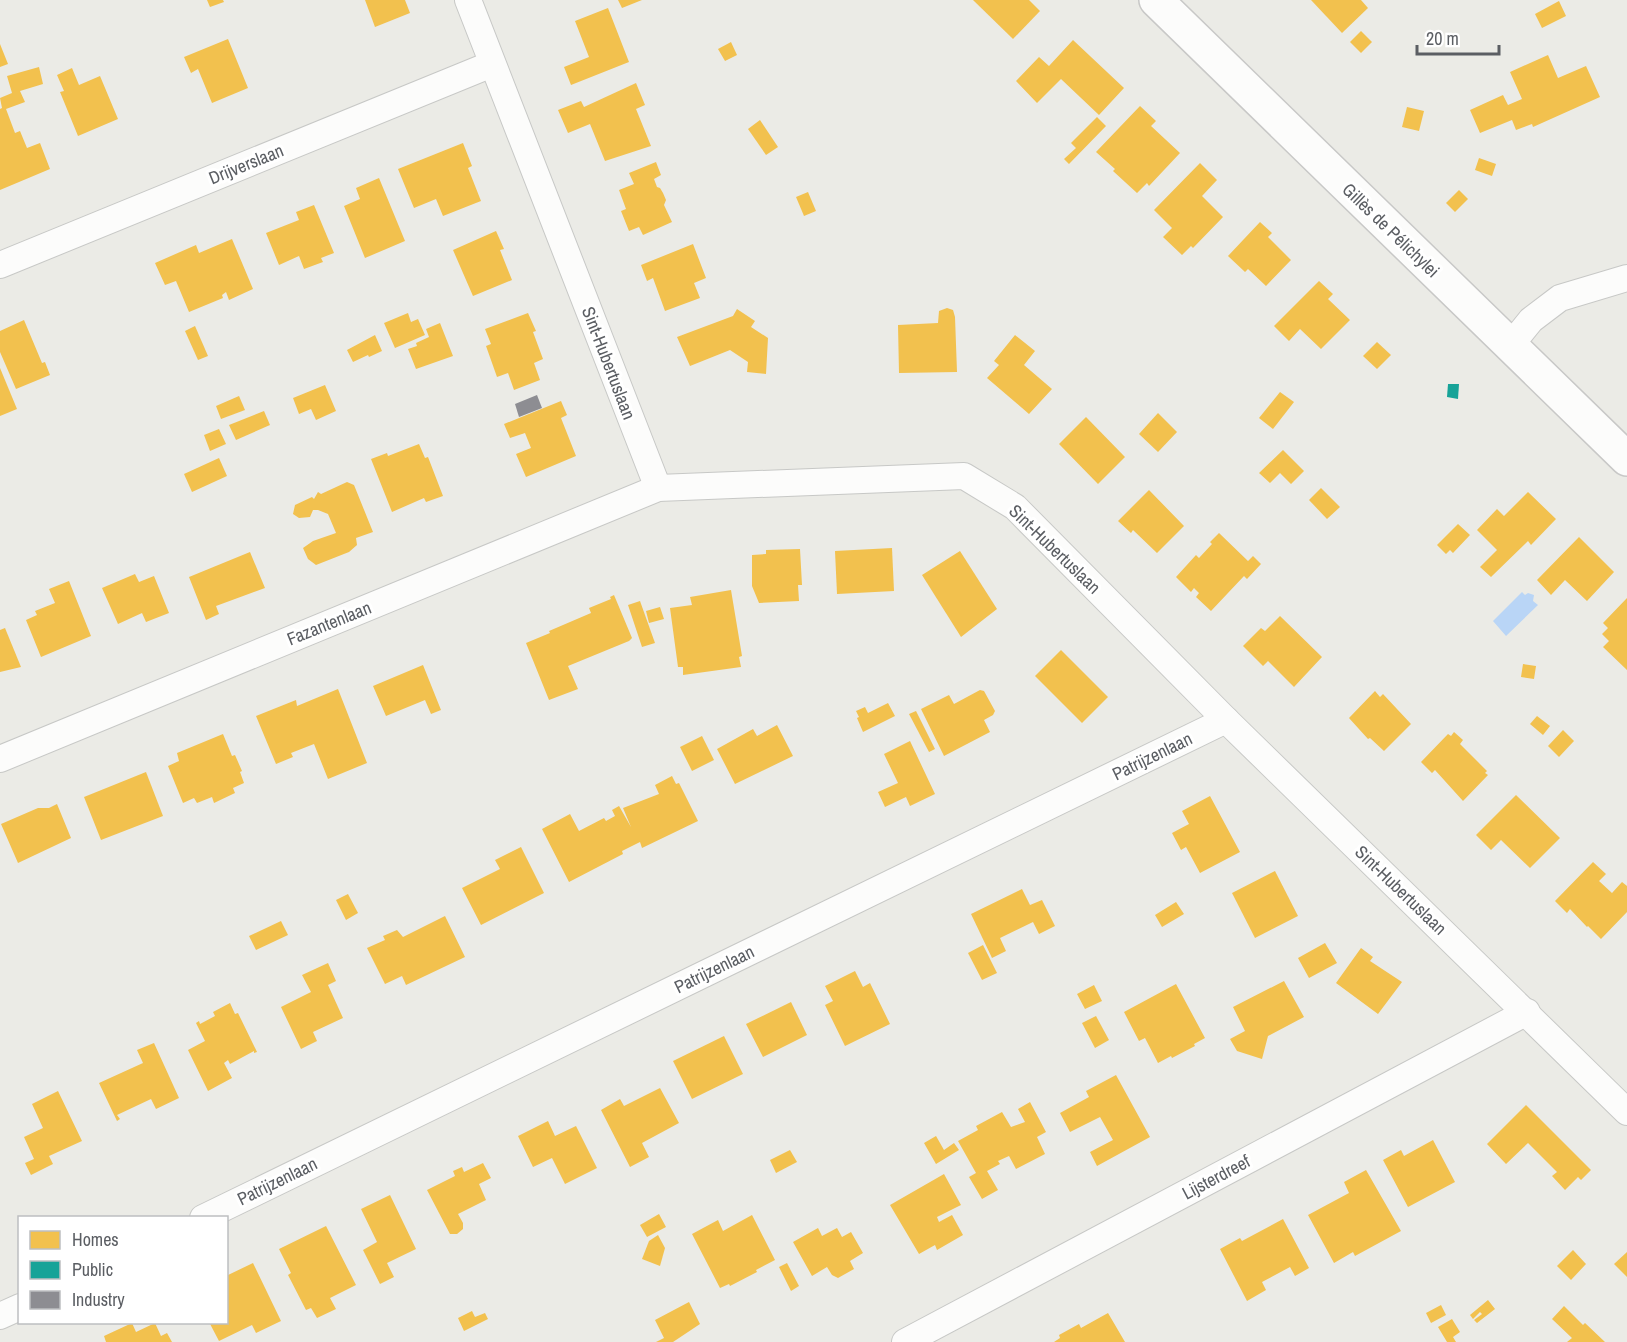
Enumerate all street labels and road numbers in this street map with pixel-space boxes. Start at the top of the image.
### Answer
street label: Drijverslaan [205,138,287,190]
street label: Gillès de Pélichylei [1337,177,1445,283]
street label: Sint-Hubertuslaan [576,303,642,423]
street label: Sint-Hubertuslaan [1004,499,1106,599]
street label: Fazantenlaan [283,595,375,651]
street label: Patrijzenlaan [1108,726,1196,786]
street label: Sint-Hubertuslaan [1350,840,1452,940]
street label: Patrijzenlaan [670,939,758,999]
street label: Lijsterdreef [1178,1148,1255,1205]
street label: Patrijzenlaan [233,1151,321,1211]

